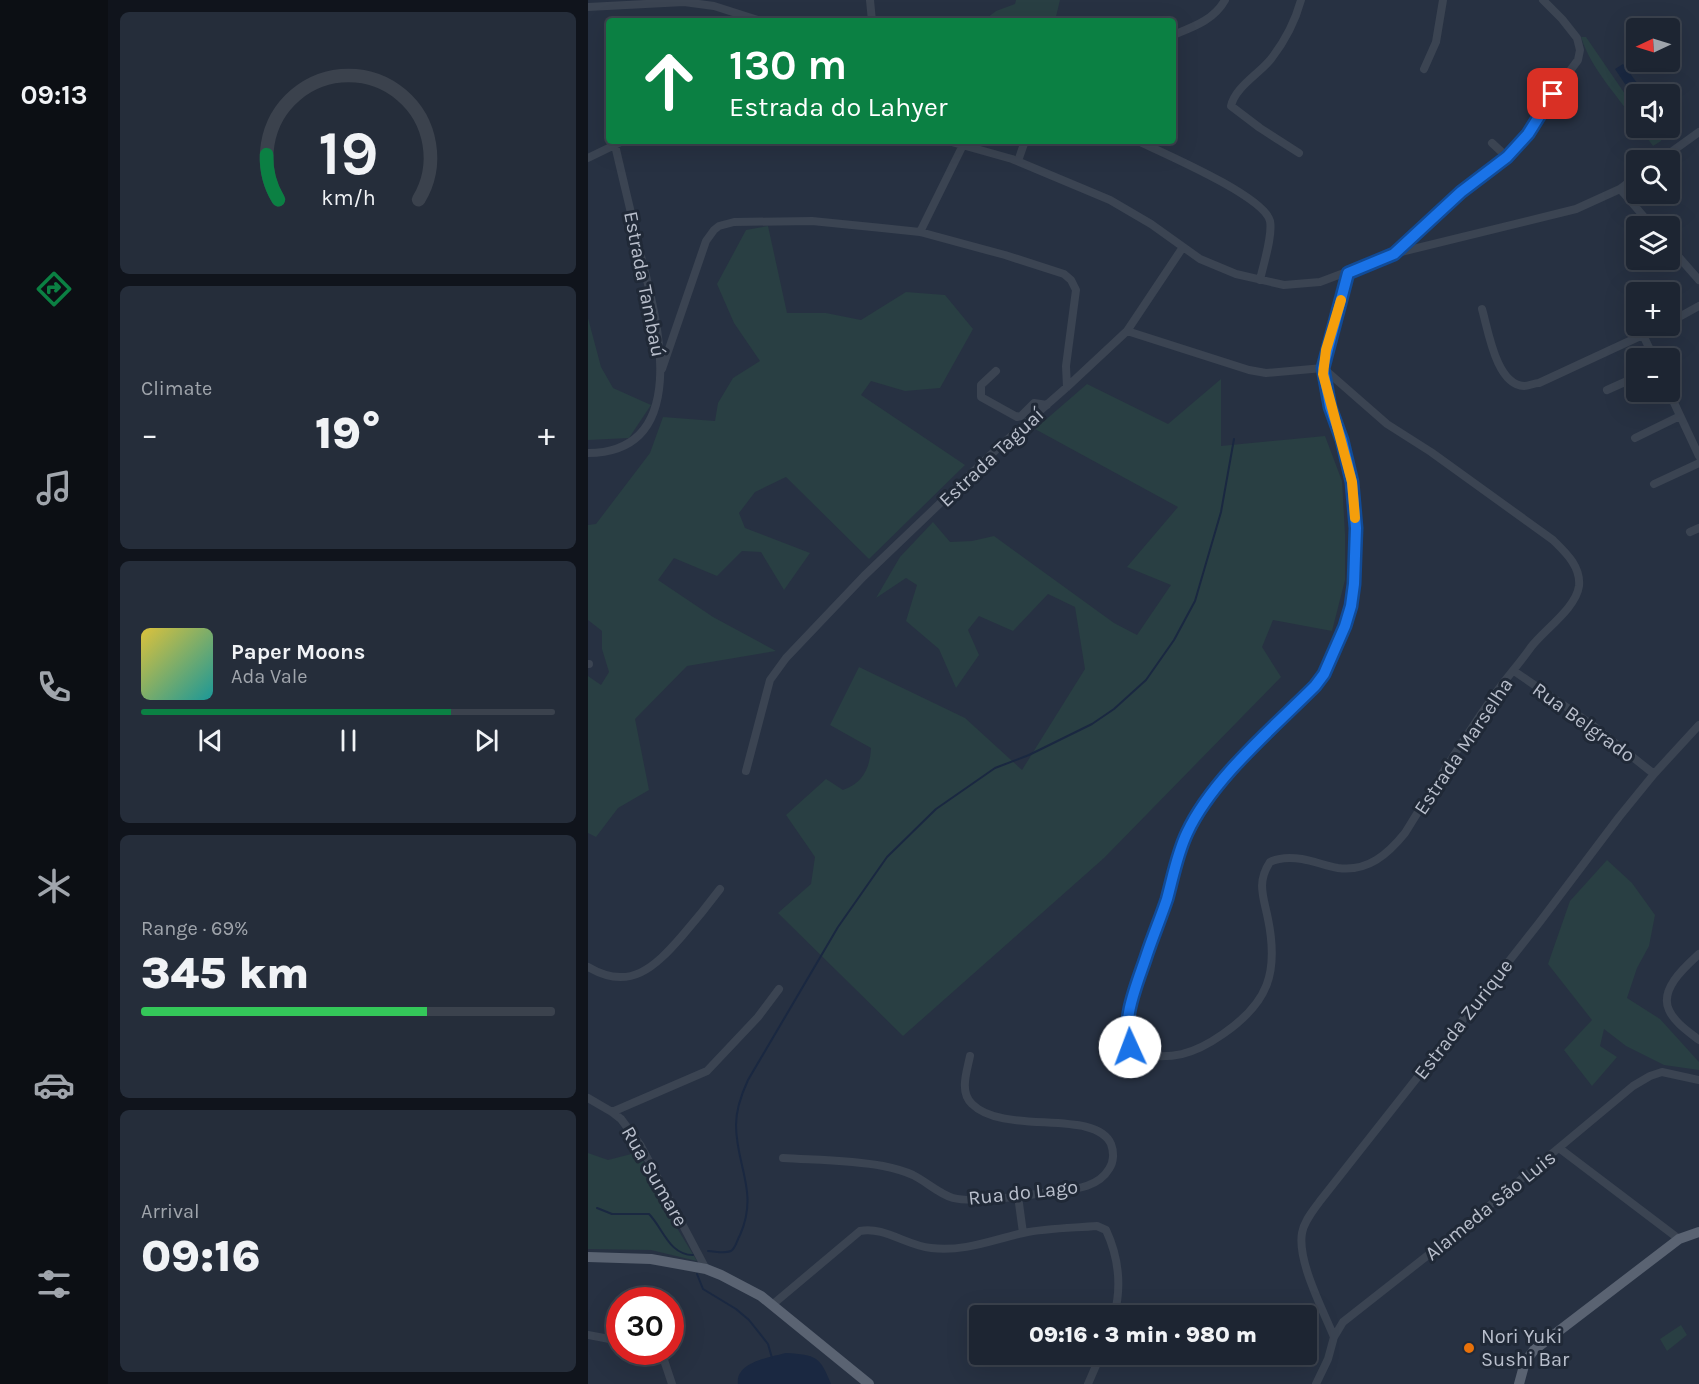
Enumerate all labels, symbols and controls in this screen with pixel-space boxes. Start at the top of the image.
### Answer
north arrow [1626,18,1680,72]
map controls [1626,18,1680,402]
text: 130 m [729,40,847,90]
icon: ahead [630,42,708,120]
pin [1527,68,1578,119]
icon: arrive [1536,77,1569,110]
text: 09:13 [20,79,88,111]
button: sound [1626,84,1680,138]
text: Estrada do Lahyer [729,91,948,123]
text: 19 [318,117,378,190]
button: search [1626,150,1680,204]
text: km/h [321,186,375,211]
street label: Estrada Tambaú [619,209,670,359]
button: layers [1626,216,1680,270]
icon: directions [33,268,75,310]
button: + [1626,282,1680,336]
button: − [1626,348,1680,402]
text: Climate [141,377,212,400]
street label: Estrada Taguaí [934,403,1048,512]
text: 19° [315,407,381,459]
text: − [141,415,158,453]
text: + [538,415,555,453]
icon: music [33,467,75,509]
text: Paper Moons [231,639,365,665]
text: Ada Vale [231,665,308,688]
icon: phone [33,666,75,708]
street label: Estrada Marselha [1409,674,1518,819]
street label: Rua Belgrado [1528,678,1639,767]
icon: previous [194,724,227,757]
icon: pause [332,724,365,757]
icon: next [470,724,503,757]
icon: climate [33,865,75,907]
text: Range · 69% [141,917,249,940]
text: 345 km [141,947,309,999]
street label: Estrada Zurique [1409,955,1518,1084]
position arrow [1098,1015,1162,1079]
icon: car [33,1064,75,1106]
street label: Rua Sumare [617,1122,692,1230]
street label: Alameda São Luis [1420,1146,1560,1265]
street label: Rua do Lago [967,1175,1079,1210]
text: Arrival [141,1200,200,1223]
text: 09:16 [141,1230,260,1282]
icon: filters [33,1263,75,1305]
speed limit sign: 30 [606,1287,684,1365]
text: 09:16 · 3 min · 980 m [1029,1322,1257,1348]
place label: Nori Yuki Sushi Bar [1481,1325,1570,1371]
marker: Nori Yuki Sushi Bar [1462,1341,1476,1355]

